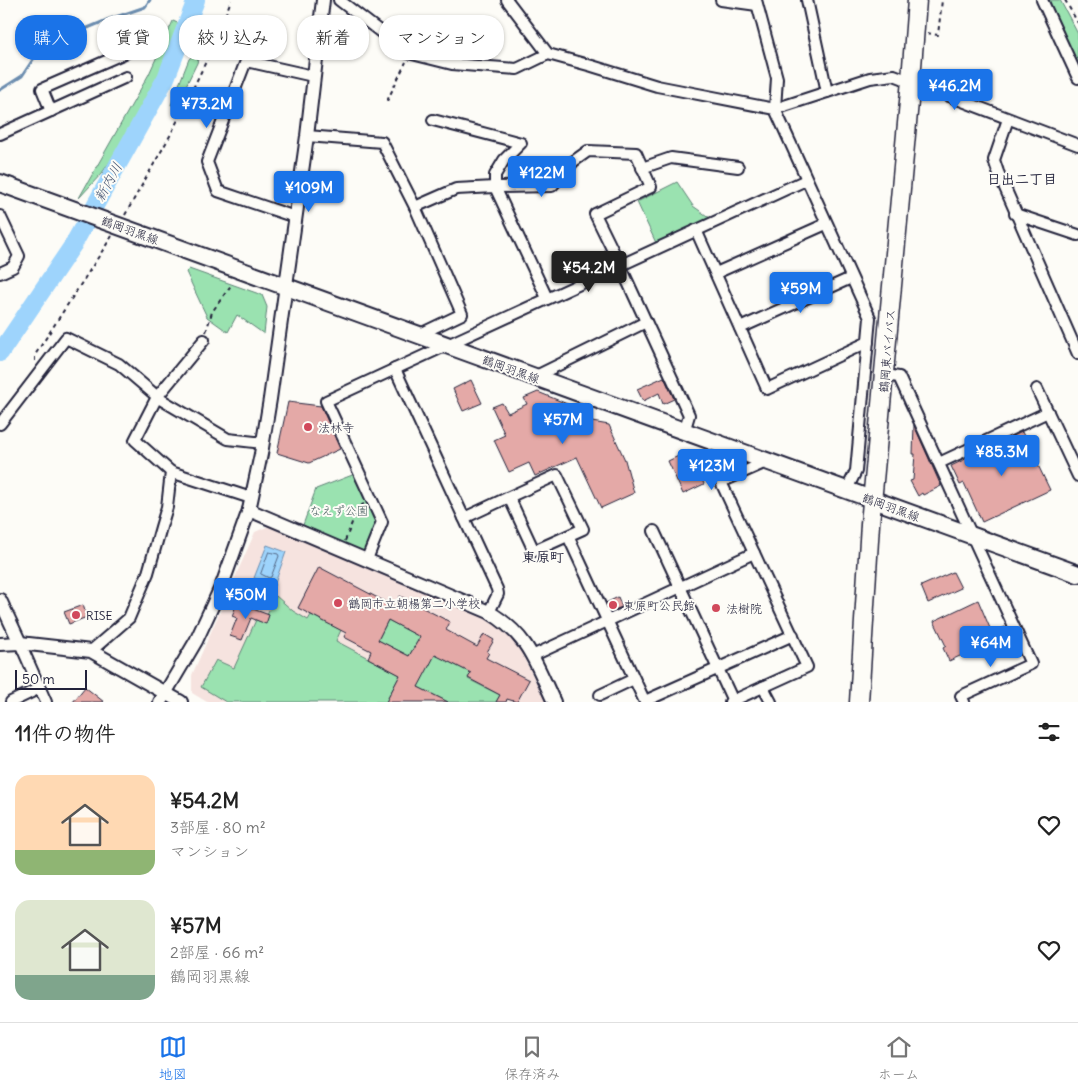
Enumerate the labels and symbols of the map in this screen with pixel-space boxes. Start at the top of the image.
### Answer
pin: ¥46.2M [914,68,996,111]
pin: ¥73.2M [166,86,248,129]
pin: ¥122M [507,156,577,198]
water label: 新内川 [90,159,126,205]
pin: ¥109M [274,170,344,213]
district label: 日出二丁目 [987,170,1057,188]
street label: 鶴岡羽黒線 [99,213,161,247]
pin: ¥54.2M [548,250,630,293]
pin: ¥59M [771,272,831,314]
street label: 鶴岡東バイパス [876,309,898,393]
street label: 鶴岡羽黒線 [480,352,542,386]
pin: ¥57M [533,402,593,445]
place label: 法林寺 [318,420,354,435]
marker: 法林寺 [302,421,314,433]
pin: ¥85.3M [961,434,1043,477]
pin: ¥123M [677,448,747,491]
street label: 鶴岡羽黒線 [860,490,922,524]
park label: なえず公園 [309,503,369,518]
district label: 東原町 [522,548,564,566]
pin: ¥50M [216,578,276,620]
place label: 鶴岡市立朝楊第二小学校 [348,596,480,611]
marker: 鶴岡市立朝楊第二小学校 [332,597,344,609]
place label: 東原町公民館 [623,598,695,613]
marker: 東原町公民館 [607,599,619,611]
place label: 法樹院 [726,601,762,616]
marker: 法樹院 [710,602,722,614]
place label: RISE [86,608,113,623]
marker: RISE [70,609,82,621]
pin: ¥64M [961,626,1021,668]
scale bar [15,667,88,690]

